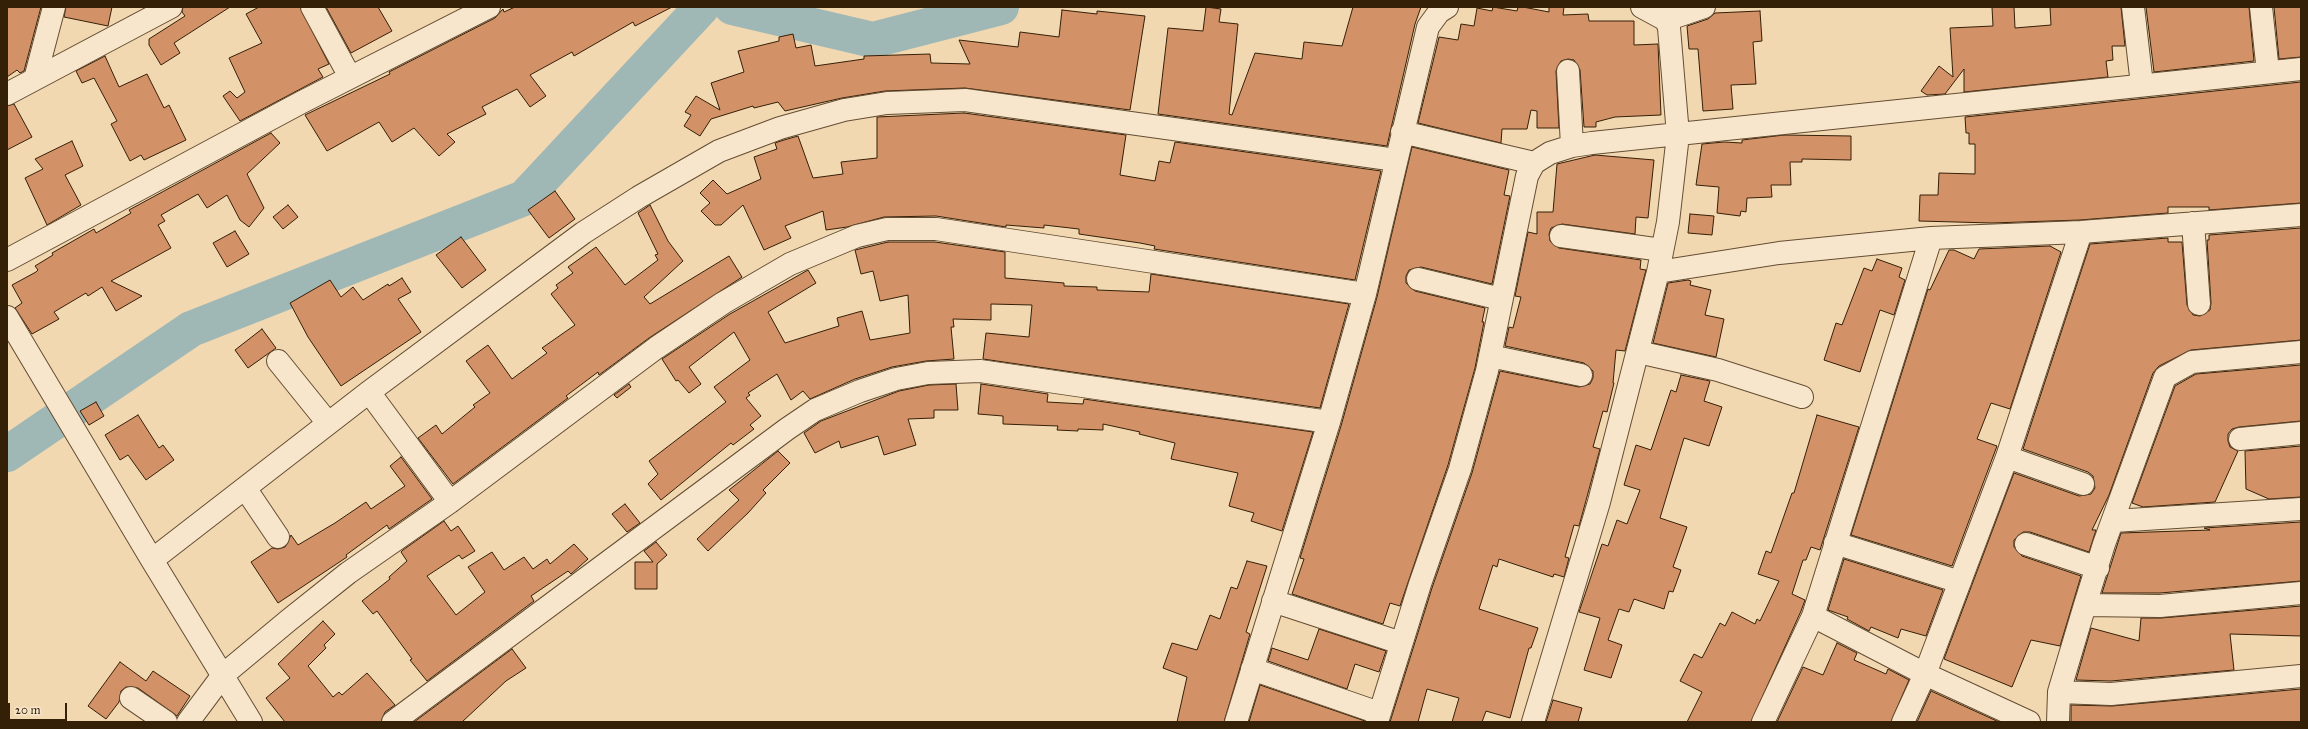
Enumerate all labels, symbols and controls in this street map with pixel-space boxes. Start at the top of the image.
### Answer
scale bar [10,695,69,721]
text: 20 m [15,703,41,717]

